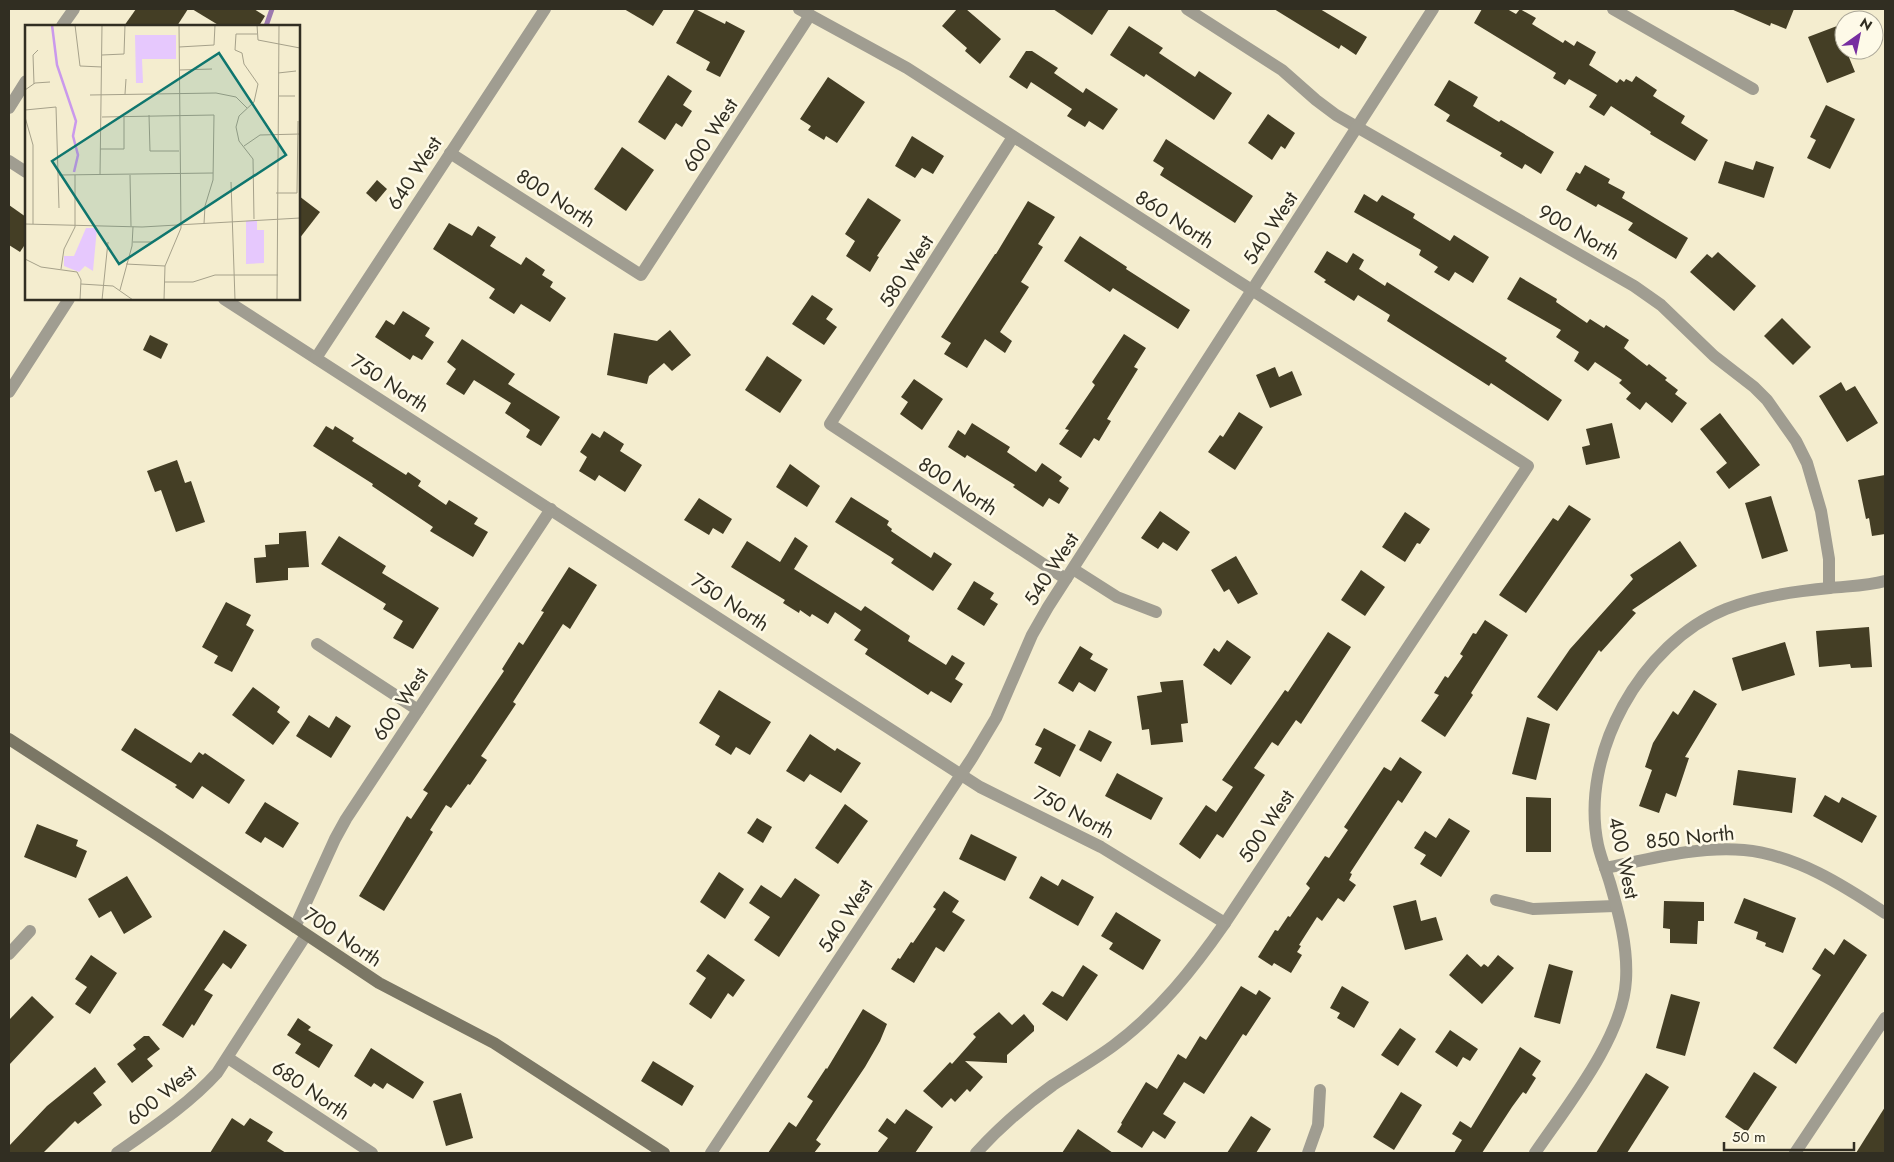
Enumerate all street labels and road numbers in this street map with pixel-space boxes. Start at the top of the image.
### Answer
street label: 600 West [676,92,745,178]
street label: 640 West [380,131,449,216]
street label: 800 North [510,162,601,235]
street label: 860 North [1129,183,1220,256]
street label: 540 West [1236,186,1305,271]
street label: 900 North [1532,197,1625,268]
street label: 580 West [872,229,941,313]
street label: 750 North [345,347,435,420]
street label: 800 North [912,450,1003,523]
street label: 540 West [1017,527,1086,612]
street label: 750 North [685,566,775,639]
street label: 600 West [365,662,436,747]
street label: 750 North [1028,779,1120,846]
street label: 500 West [1231,784,1302,869]
street label: 400 West [1601,814,1646,902]
street label: 850 North [1644,818,1736,857]
street label: 540 West [811,874,880,959]
street label: 700 North [298,900,388,974]
street label: 680 North [266,1054,356,1127]
street label: 600 West [120,1058,203,1133]

